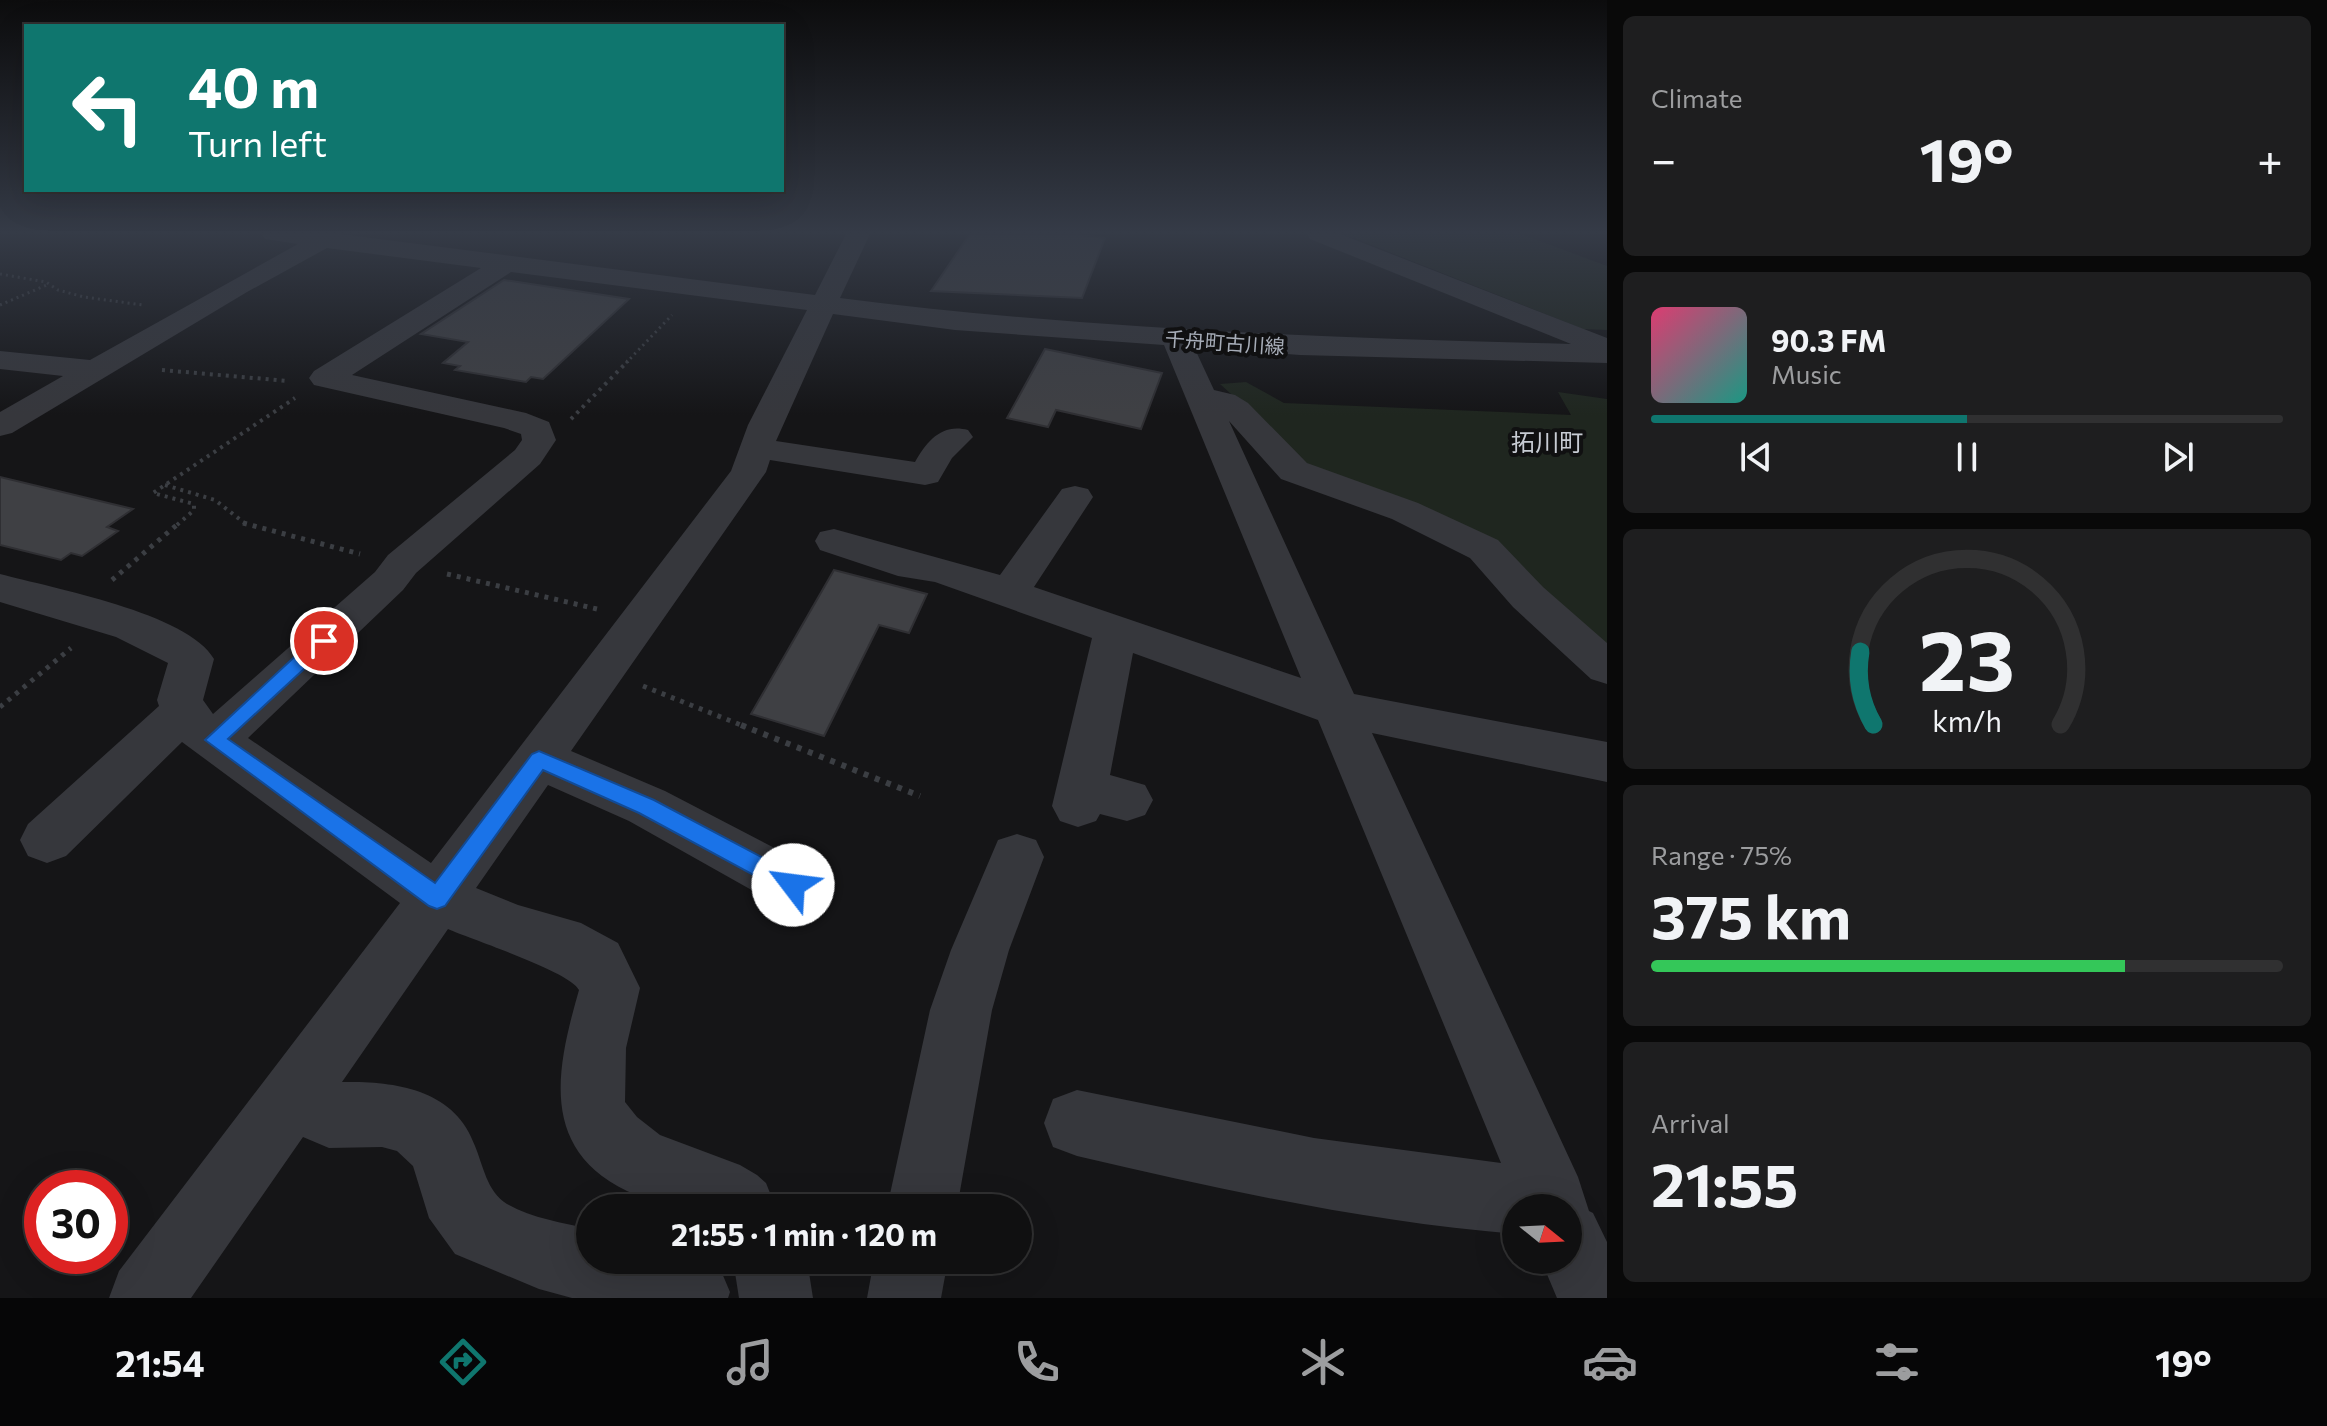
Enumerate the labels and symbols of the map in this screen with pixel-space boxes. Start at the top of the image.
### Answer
street label: 千舟町古川線 [1164,326,1286,358]
district label: 拓川町 [1511,427,1583,456]
pin [290,607,358,675]
position arrow [751,843,835,927]
speed limit sign: 30 [24,1170,128,1274]
north arrow [1502,1194,1582,1274]

